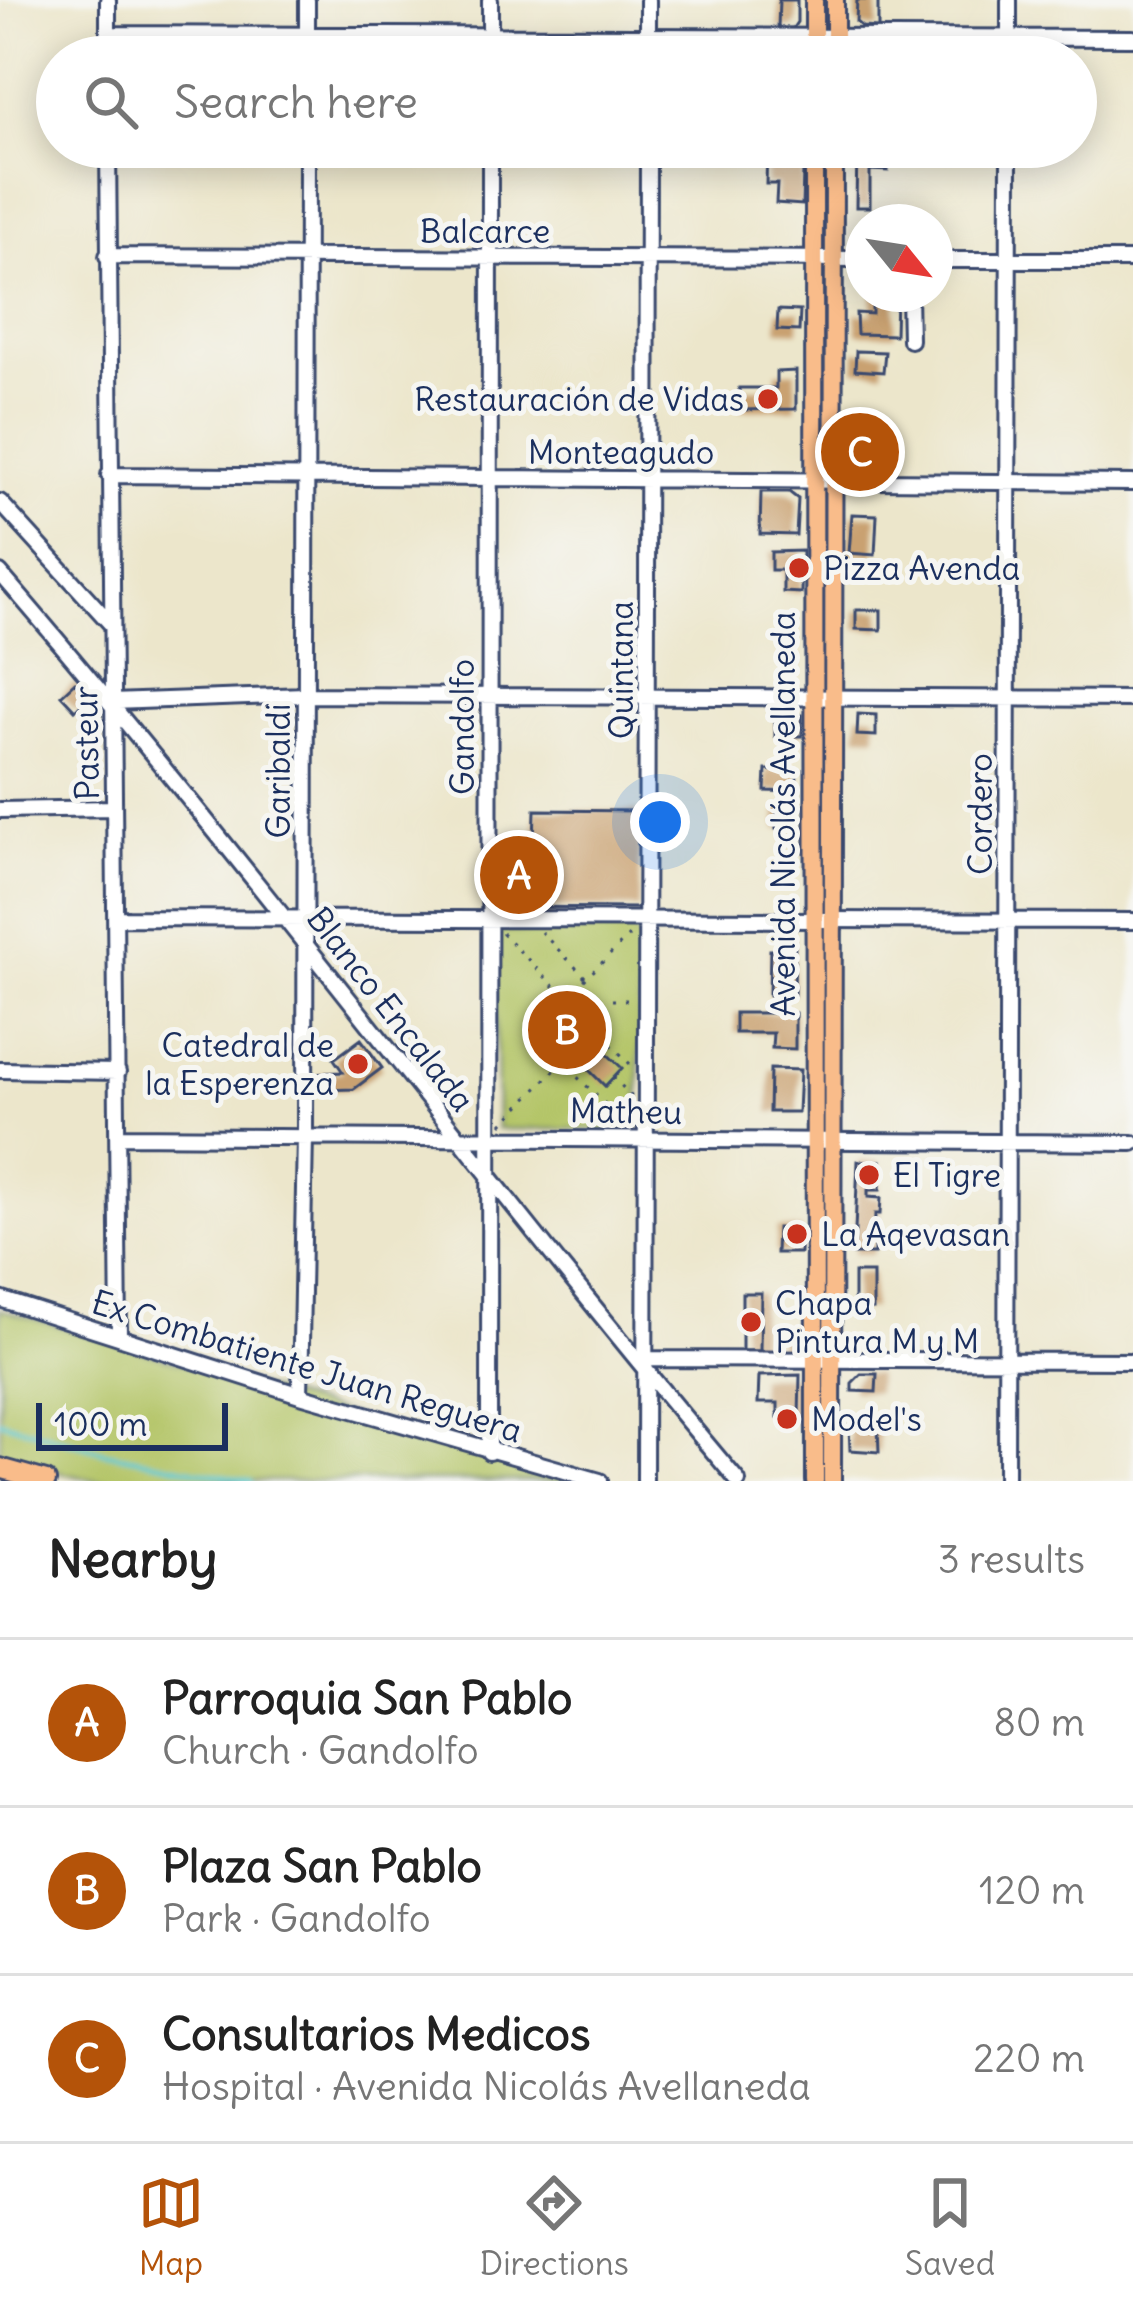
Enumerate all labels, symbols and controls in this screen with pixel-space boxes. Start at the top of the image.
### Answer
search box [36,36,1097,168]
icon: search [78,69,144,135]
text: Search here [174,74,418,130]
north arrow [845,204,953,312]
street label: Balcarce [420,210,550,252]
place label: Restauración de Vidas [414,378,744,420]
marker: Restauración de Vidas [755,386,781,412]
pin: C [821,407,899,497]
street label: Monteagudo [528,431,714,473]
place label: Pizza Avenda [823,547,1020,589]
marker: Pizza Avenda [786,555,812,581]
street label: Quintana [600,601,642,739]
street label: Avenida Nicolás Avellaneda [762,611,804,1017]
street label: Gandolfo [441,659,483,795]
street label: Pasteur [64,686,108,800]
street label: Garibaldi [257,704,299,838]
street label: Cordero [959,753,1001,875]
your location [630,792,690,852]
pin: A [480,830,558,920]
street label: Blanco Encalada [298,898,484,1120]
pin: B [528,985,606,1075]
place label: Catedral de la Esperenza [145,1024,334,1104]
marker: Catedral de la Esperenza [345,1051,371,1077]
street label: Matheu [569,1089,683,1133]
place label: El Tigre [893,1154,1001,1196]
marker: El Tigre [856,1162,882,1188]
place label: La Aqevasan [821,1213,1010,1255]
marker: La Aqevasan [784,1221,810,1247]
street label: Ex Combatiente Juan Reguera [87,1280,527,1452]
place label: Chapa Pintura M y M [775,1282,979,1362]
marker: Chapa Pintura M y M [738,1309,764,1335]
scale bar [36,1397,228,1450]
place label: Model's [811,1398,922,1440]
text: 100 m [54,1403,147,1445]
marker: Model's [774,1406,800,1432]
text: Nearby [48,1527,217,1591]
text: 3 results [938,1535,1085,1584]
text: Parroquia San Pablo [162,1670,572,1726]
text: A [74,1698,100,1747]
text: 80 m [993,1698,1085,1747]
text: Church · Gandolfo [162,1726,479,1775]
text: Plaza San Pablo [162,1838,482,1894]
text: B [74,1866,100,1915]
text: 120 m [979,1866,1085,1915]
text: Park · Gandolfo [162,1894,431,1943]
text: Consultarios Medicos [162,2006,590,2062]
text: C [74,2034,100,2083]
text: 220 m [973,2034,1085,2083]
text: Hospital · Avenida Nicolás Avellaneda [162,2062,811,2111]
tab: Map [138,2170,204,2284]
tab: Directions [480,2170,629,2284]
tab: Saved [905,2170,995,2284]

